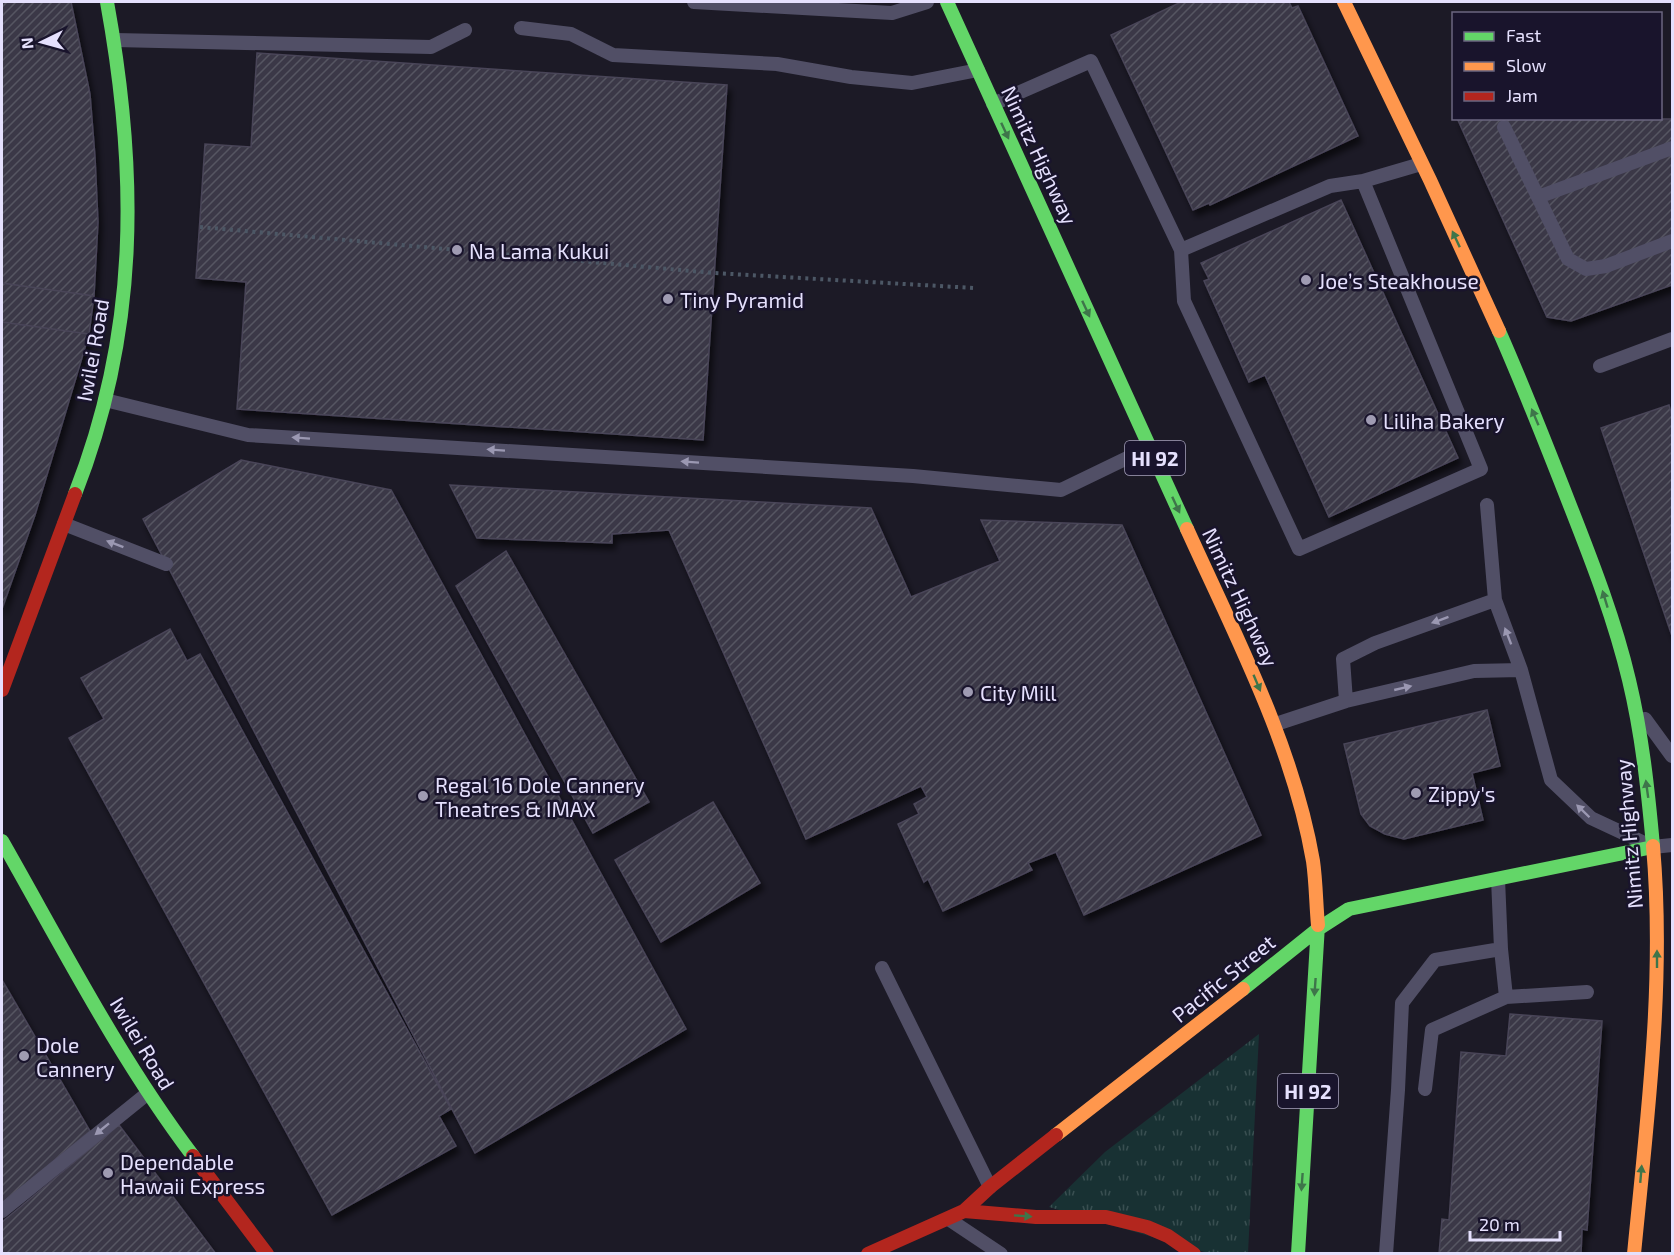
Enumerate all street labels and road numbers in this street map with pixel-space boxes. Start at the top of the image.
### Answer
street label: Nimitz Highway [997,82,1083,228]
street label: Iwilei Road [71,297,113,403]
road number: HI 92 [1125,441,1185,475]
street label: Nimitz Highway [1198,524,1284,670]
street label: Nimitz Highway [1609,758,1647,910]
street label: Pacific Street [1166,929,1280,1027]
street label: Iwilei Road [106,992,180,1094]
road number: HI 92 [1278,1074,1338,1108]

